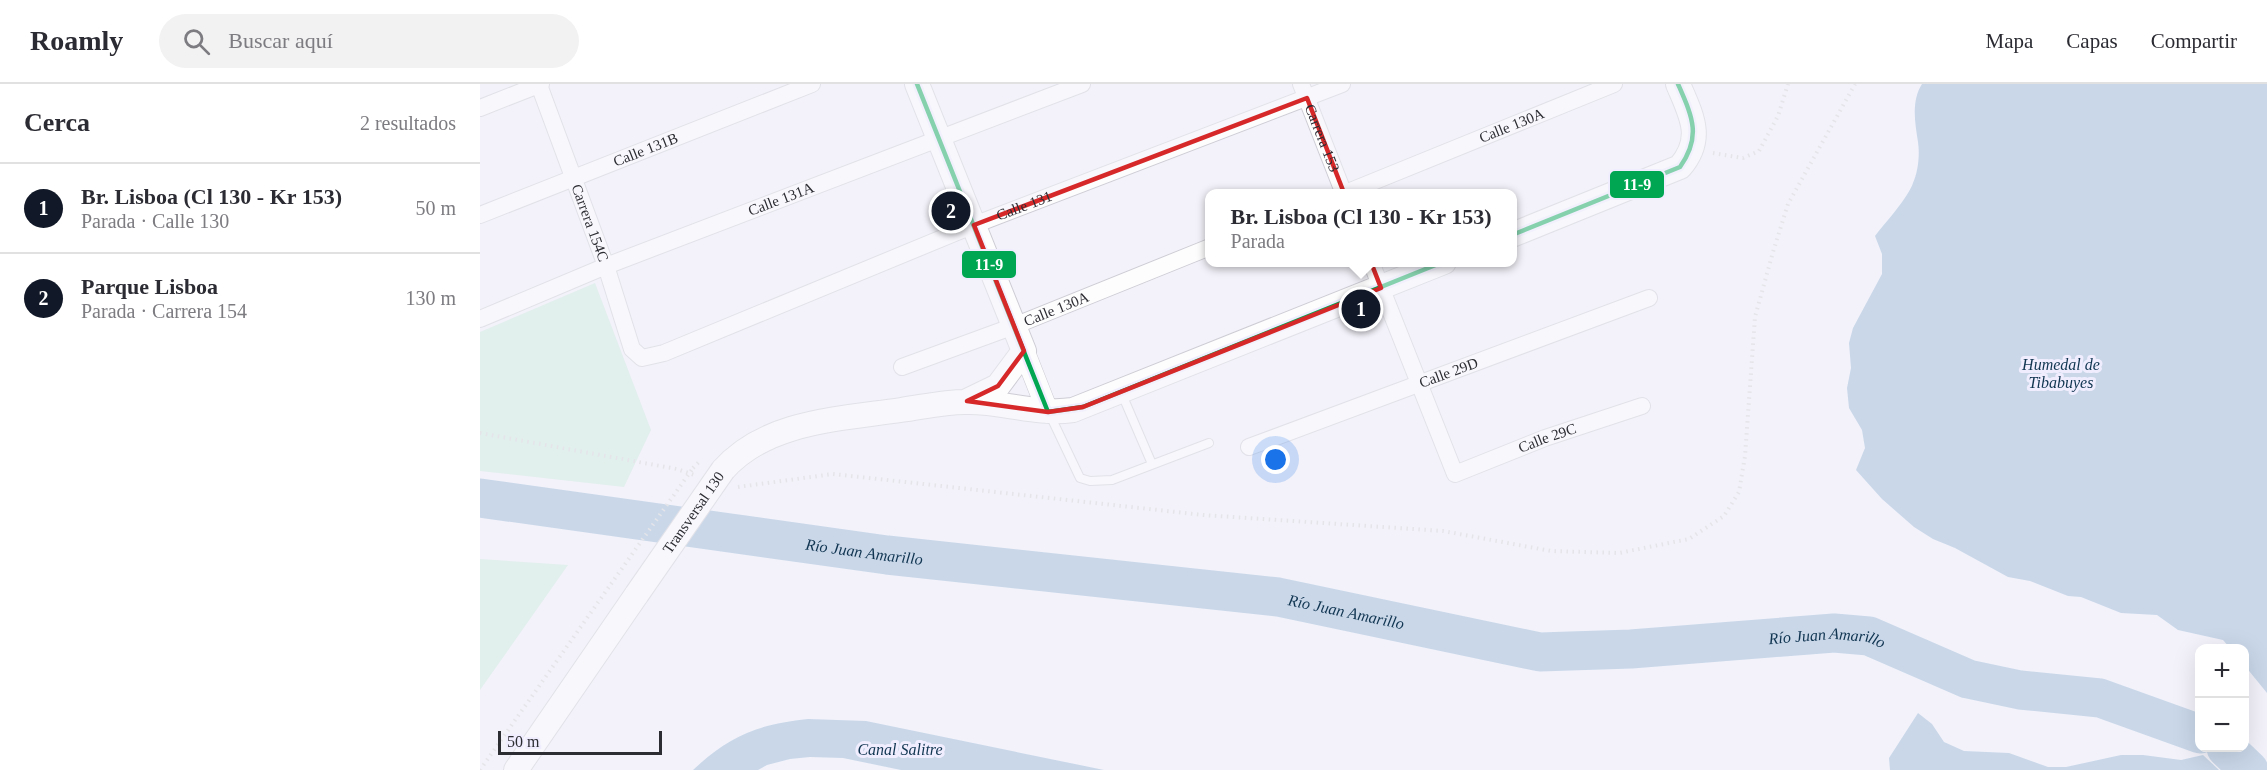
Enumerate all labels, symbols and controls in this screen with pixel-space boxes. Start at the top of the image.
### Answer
search box [159,14,579,68]
text: Roamly [30,25,123,56]
icon: search [180,25,213,58]
text: Buscar aquí [228,28,333,53]
text: Mapa [1986,29,2033,53]
text: Capas [2066,29,2118,53]
text: Compartir [2151,29,2237,53]
street label: Carrera 153 [1302,102,1343,174]
street label: Calle 130A [1477,105,1547,146]
text: Cerca [24,108,90,137]
text: 2 resultados [360,112,456,134]
street label: Calle 131B [611,130,680,170]
line badge: 11-9 [1609,170,1665,199]
text: 11-9 [1623,176,1651,193]
street label: Calle 131A [746,179,816,219]
street label: Carrera 154C [568,182,612,264]
text: Br. Lisboa (Cl 130 - Kr 153) [81,184,342,209]
pin: 2 [932,188,970,234]
street label: Calle 131 [994,188,1054,224]
popup [1205,189,1517,267]
text: 1 [39,197,49,219]
text: 50 m [415,197,456,219]
text: Br. Lisboa (Cl 130 - Kr 153) [1231,204,1491,229]
text: Parada · Calle 130 [81,210,229,232]
text: Parada [1231,230,1285,252]
line badge: 11-9 [961,250,1017,279]
text: 11-9 [975,256,1003,273]
text: Parque Lisboa [81,274,218,299]
pin: 1 [1342,286,1380,332]
text: 2 [39,287,49,309]
text: 130 m [405,287,456,309]
street label: Calle 130A [1022,289,1091,329]
text: Parada · Carrera 154 [81,300,247,322]
street label: Calle 29D [1417,354,1480,391]
water label: Humedal de Tibabuyes [2021,356,2100,392]
street label: Calle 29C [1516,420,1578,456]
your location [1261,445,1290,474]
street label: Transversal 130 [660,469,727,557]
water label: Río Juan Amarillo [804,535,924,567]
water label: Río Juan Amarillo [1286,591,1406,632]
water label: Río Juan Amarillo [1767,624,1888,651]
map controls [2195,644,2249,752]
button: + [2195,644,2249,698]
button: − [2195,698,2249,752]
scale bar [498,728,662,756]
text: 50 m [507,733,539,750]
water label: Canal Salitre [857,741,943,758]

